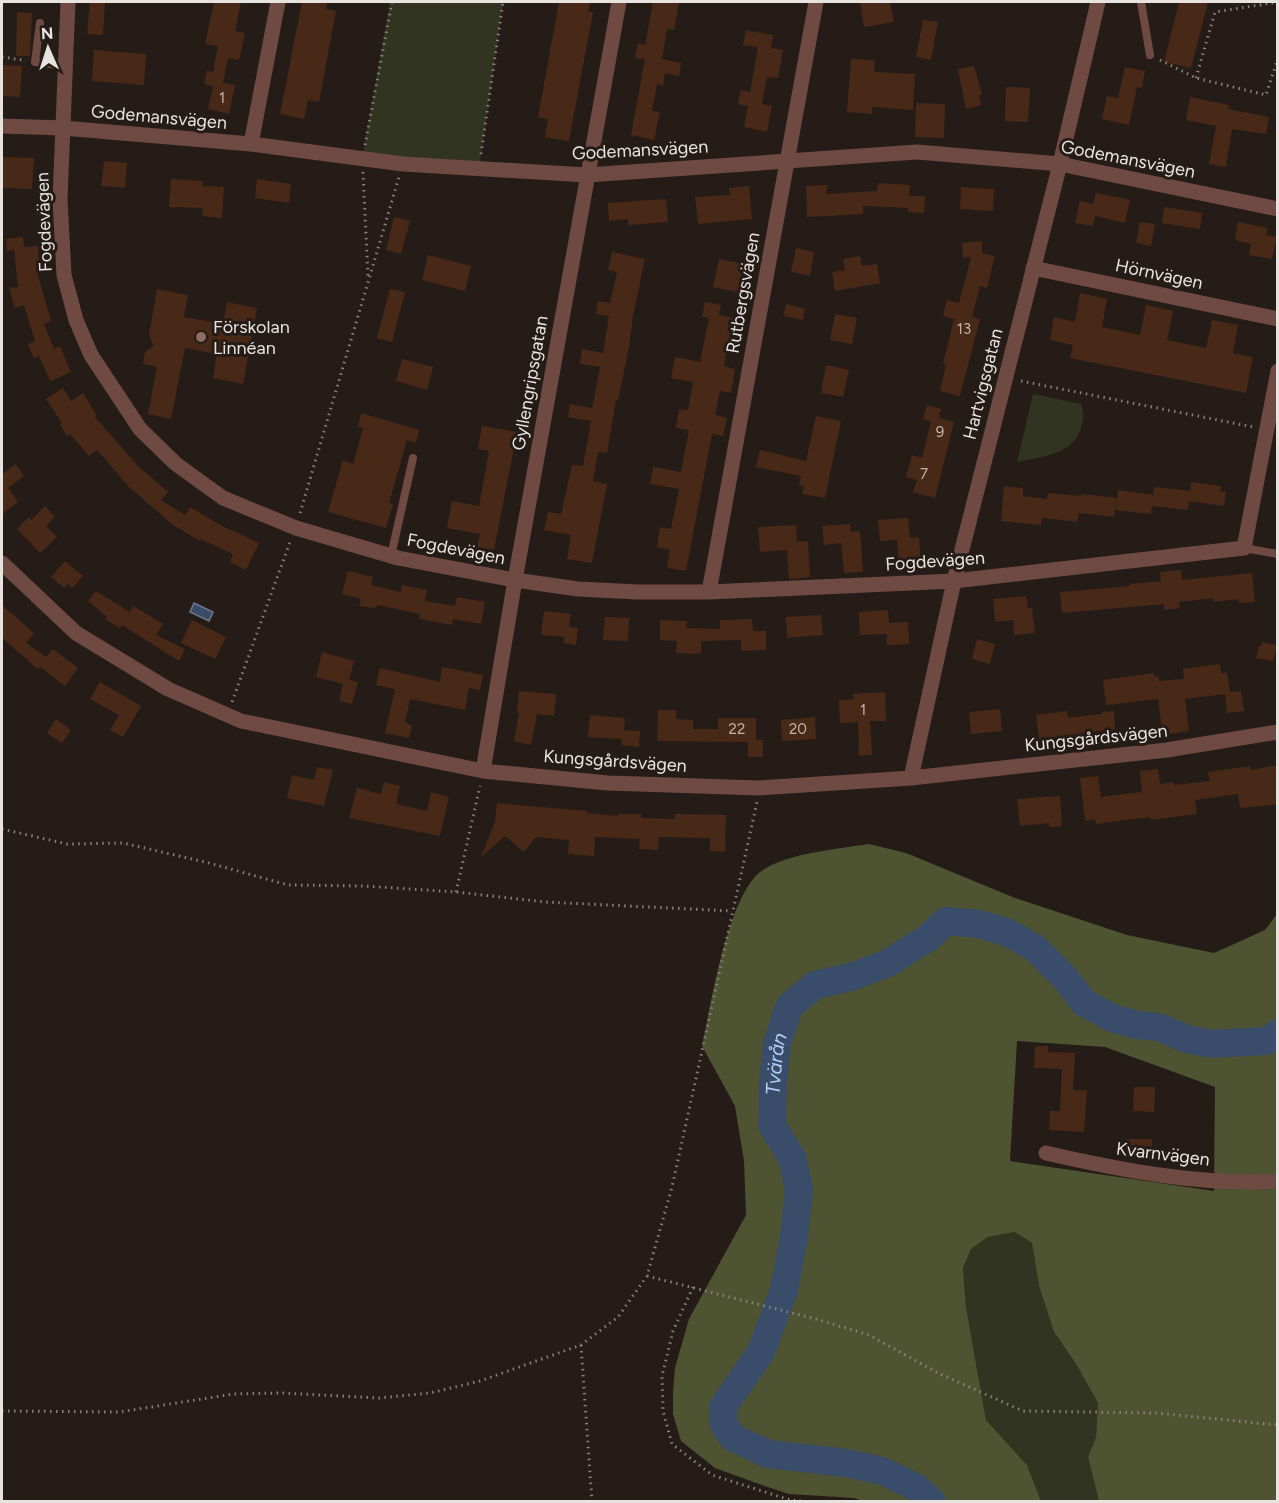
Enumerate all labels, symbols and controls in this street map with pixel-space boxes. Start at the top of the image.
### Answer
north arrow [18,18,78,78]
text: N [41,24,54,43]
house number: 1 [219,89,225,107]
street label: Godemansvägen [90,100,228,134]
street label: Godemansvägen [571,135,709,165]
street label: Godemansvägen [1059,135,1197,183]
street label: Fogdevägen [31,172,57,272]
street label: Rutbergsvägen [722,231,764,355]
street label: Hörnvägen [1113,254,1205,294]
street label: Gyllengripsgatan [507,314,553,452]
place label: Förskolan Linnéan [213,316,290,359]
house number: 13 [957,320,971,338]
street label: Hartvigsgatan [959,326,1007,442]
marker: Förskolan Linnéan [194,330,208,344]
house number: 9 [936,423,944,441]
house number: 7 [920,465,928,483]
street label: Fogdevägen [405,529,507,569]
street label: Fogdevägen [884,547,986,575]
house number: 1 [860,701,866,719]
house number: 22 [729,720,745,738]
house number: 20 [789,720,807,738]
street label: Kungsgårdsvägen [1023,720,1169,756]
street label: Kungsgårdsvägen [543,745,687,777]
water label: Tvärån [761,1030,792,1095]
street label: Kvarnvägen [1115,1137,1211,1171]

